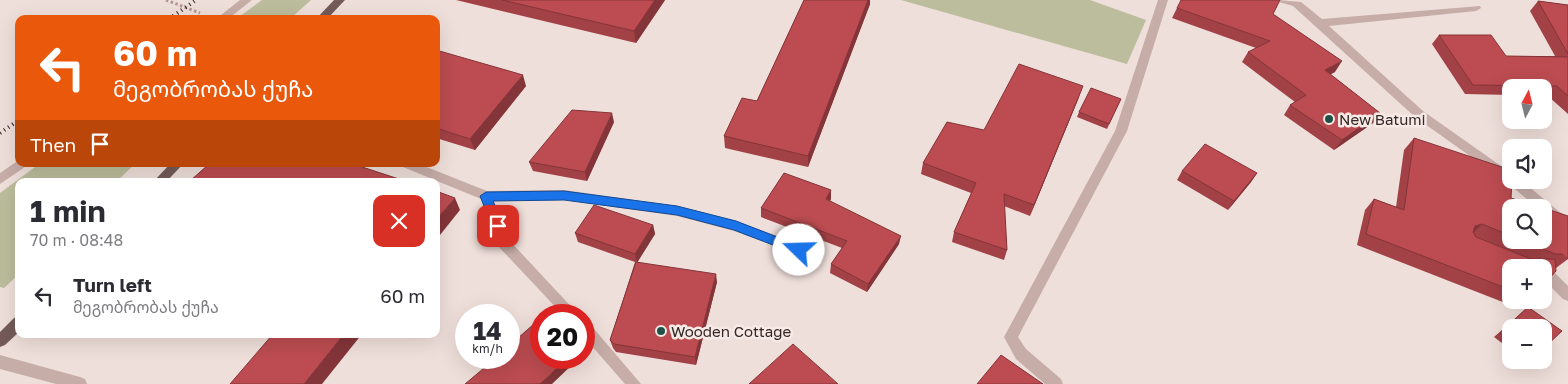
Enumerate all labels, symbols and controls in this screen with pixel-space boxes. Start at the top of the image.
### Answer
text: 60 m [113,32,197,74]
icon: left [30,35,95,100]
text: მეგობრობას ქუჩა [113,75,313,102]
north arrow [1502,79,1552,129]
map controls [1502,79,1552,369]
place label: New Batumi [1339,110,1426,128]
marker: New Batumi [1323,113,1335,125]
icon: arrive [86,130,114,158]
text: Then [30,133,76,156]
button: sound [1502,139,1552,189]
text: 1 min [30,193,106,229]
button: close [373,195,425,247]
button: search [1502,199,1552,249]
pin [477,205,519,247]
icon: arrive [484,212,512,240]
position arrow [772,223,824,275]
text: 70 m · 08:48 [30,230,123,250]
button: + [1502,259,1552,309]
text: Turn left [73,273,152,296]
icon: left [30,282,58,310]
text: 60 m [380,284,425,307]
text: მეგობრობას ქუჩა [73,297,219,317]
speed limit sign: 20 [530,304,595,369]
text: 14 [473,315,502,346]
button: − [1502,319,1552,369]
place label: Wooden Cottage [671,322,791,340]
marker: Wooden Cottage [655,325,667,337]
text: km/h [472,341,503,356]

